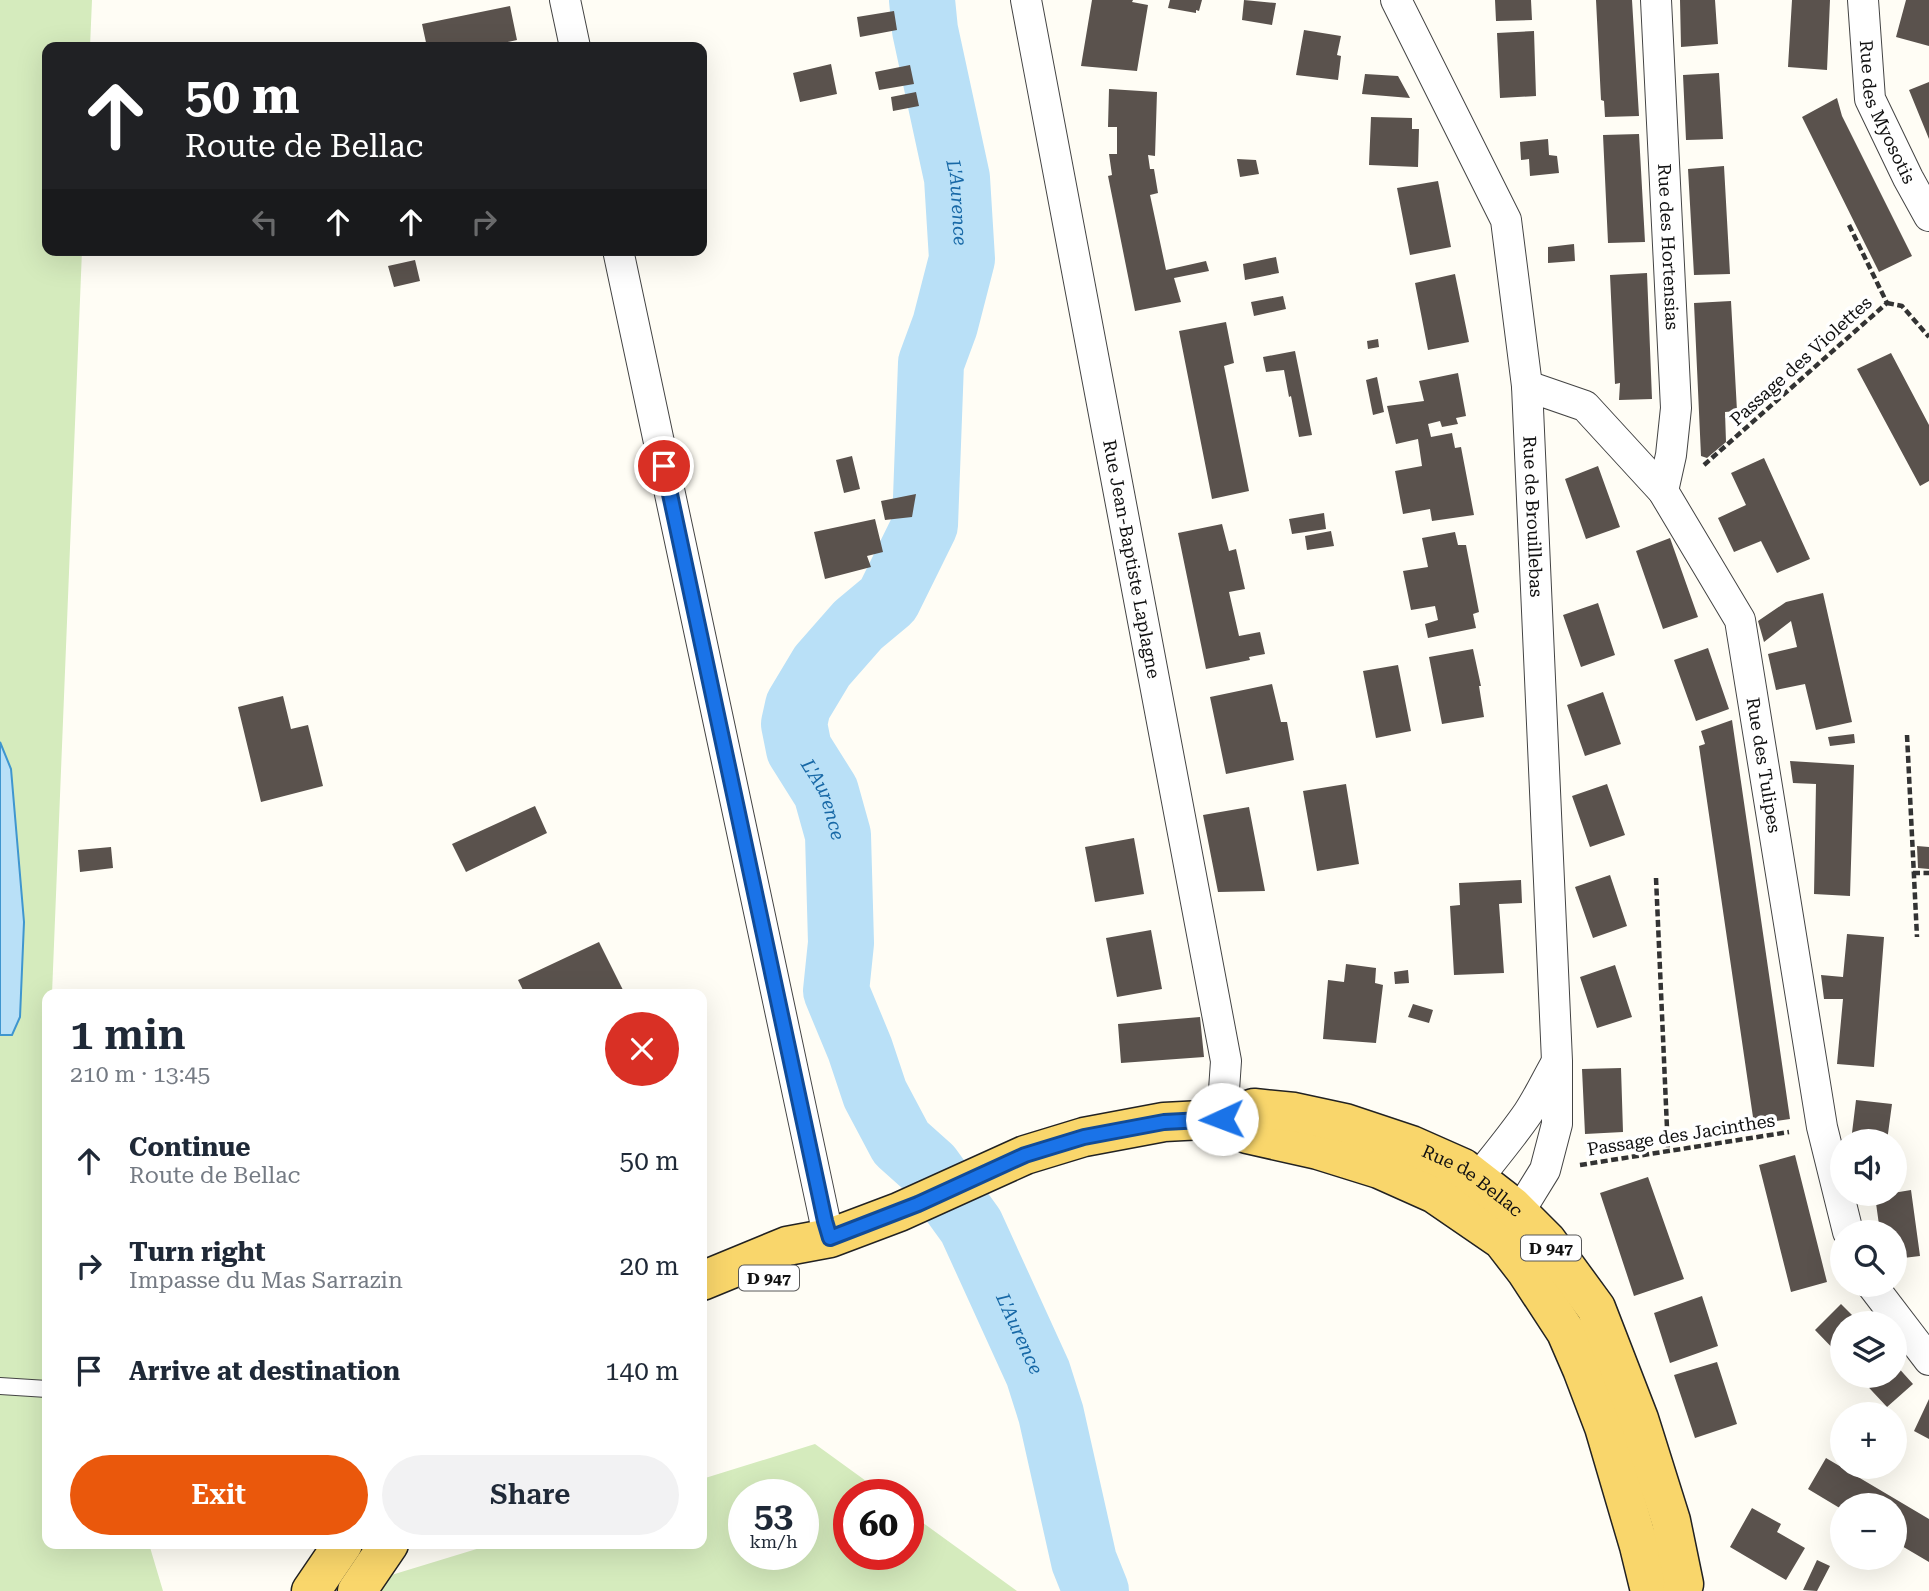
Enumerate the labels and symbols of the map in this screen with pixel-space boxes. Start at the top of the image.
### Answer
street label: Rue des Myosotis [1856,39,1920,187]
water label: L'Aurence [941,156,972,247]
street label: Rue des Hortensias [1654,163,1683,330]
street label: Passage des Violettes [1726,292,1876,430]
street label: Rue de Brouillebas [1519,435,1547,598]
pin [634,436,694,496]
street label: Rue Jean-Baptiste Laplagne [1099,438,1165,680]
street label: Rue des Tulipes [1743,696,1785,834]
water label: L'Aurence [795,754,850,843]
position arrow [1185,1082,1259,1156]
street label: Passage des Jacinthes [1586,1109,1776,1160]
street label: Rue de Bellac [1419,1140,1527,1221]
road number: D 947 [1521,1236,1581,1260]
road number: D 947 [739,1266,799,1290]
water label: L'Aurence [991,1289,1048,1378]
speed limit sign: 60 [833,1479,924,1570]

